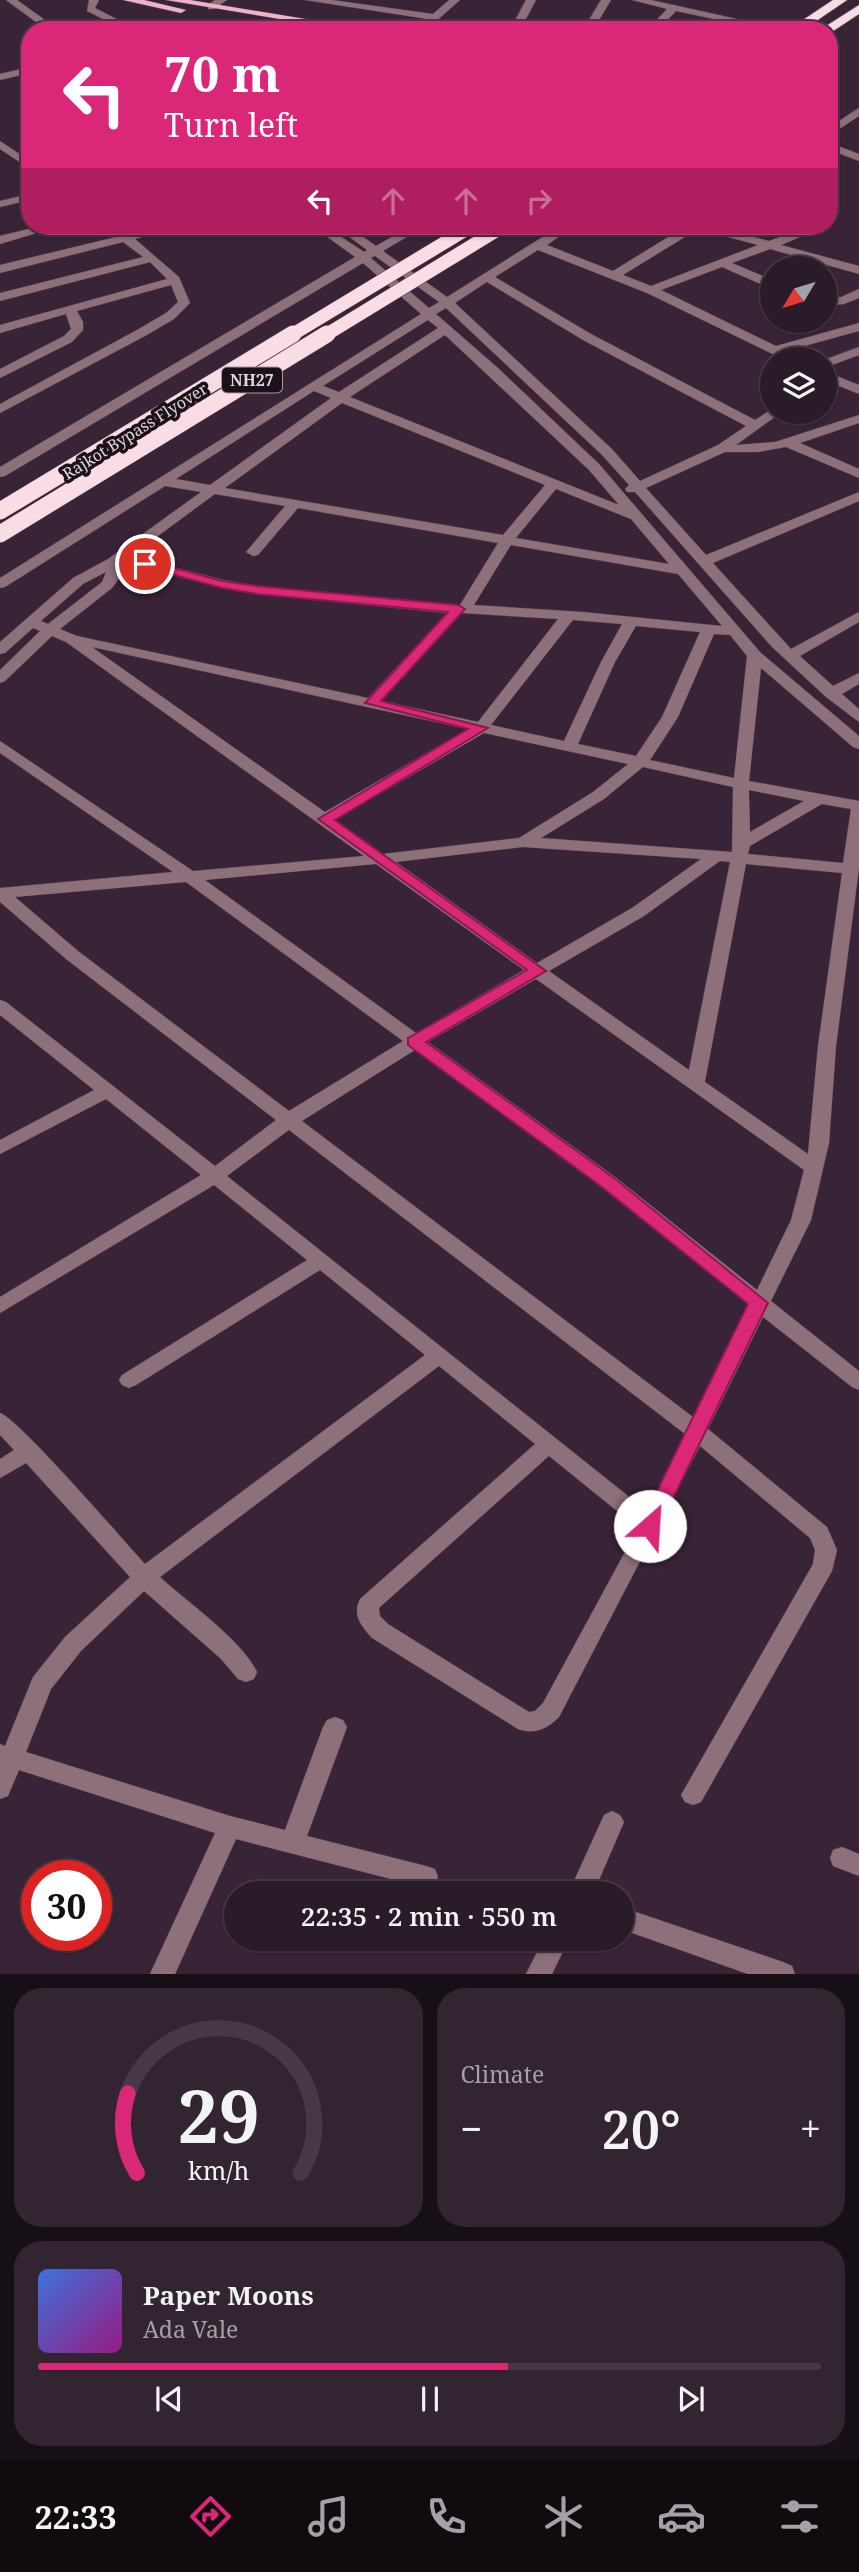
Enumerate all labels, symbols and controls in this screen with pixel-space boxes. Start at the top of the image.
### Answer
text: 70 m [164,40,280,106]
icon: left [49,49,140,140]
text: Turn left [164,103,298,146]
icon: left [301,182,339,220]
icon: ahead [374,182,412,220]
icon: ahead [447,182,485,220]
icon: right [520,182,558,220]
north arrow [760,256,836,332]
map controls [760,256,837,424]
button: layers [760,347,837,424]
road number: NH27 [222,368,282,392]
street label: Rajkot Bypass Flyover [58,377,212,485]
pin [115,534,175,594]
icon: arrive [126,545,164,583]
position arrow [613,1489,687,1563]
speed limit sign: 30 [21,1860,112,1951]
text: 22:35 · 2 min · 550 m [301,1898,557,1934]
text: Climate [461,2058,544,2090]
text: 29 [177,2066,259,2165]
text: 20° [601,2093,681,2164]
text: − [461,2102,483,2154]
text: + [800,2102,821,2154]
text: km/h [188,2153,249,2187]
text: Paper Moons [143,2277,314,2313]
text: Ada Vale [143,2313,238,2345]
icon: previous [150,2380,188,2418]
icon: pause [411,2380,449,2418]
icon: next [672,2380,710,2418]
icon: directions [186,2492,235,2541]
icon: music [304,2492,353,2541]
icon: phone [422,2492,471,2541]
icon: climate [539,2492,588,2541]
icon: car [657,2492,706,2541]
icon: filters [775,2492,824,2541]
text: 22:33 [34,2495,117,2538]

